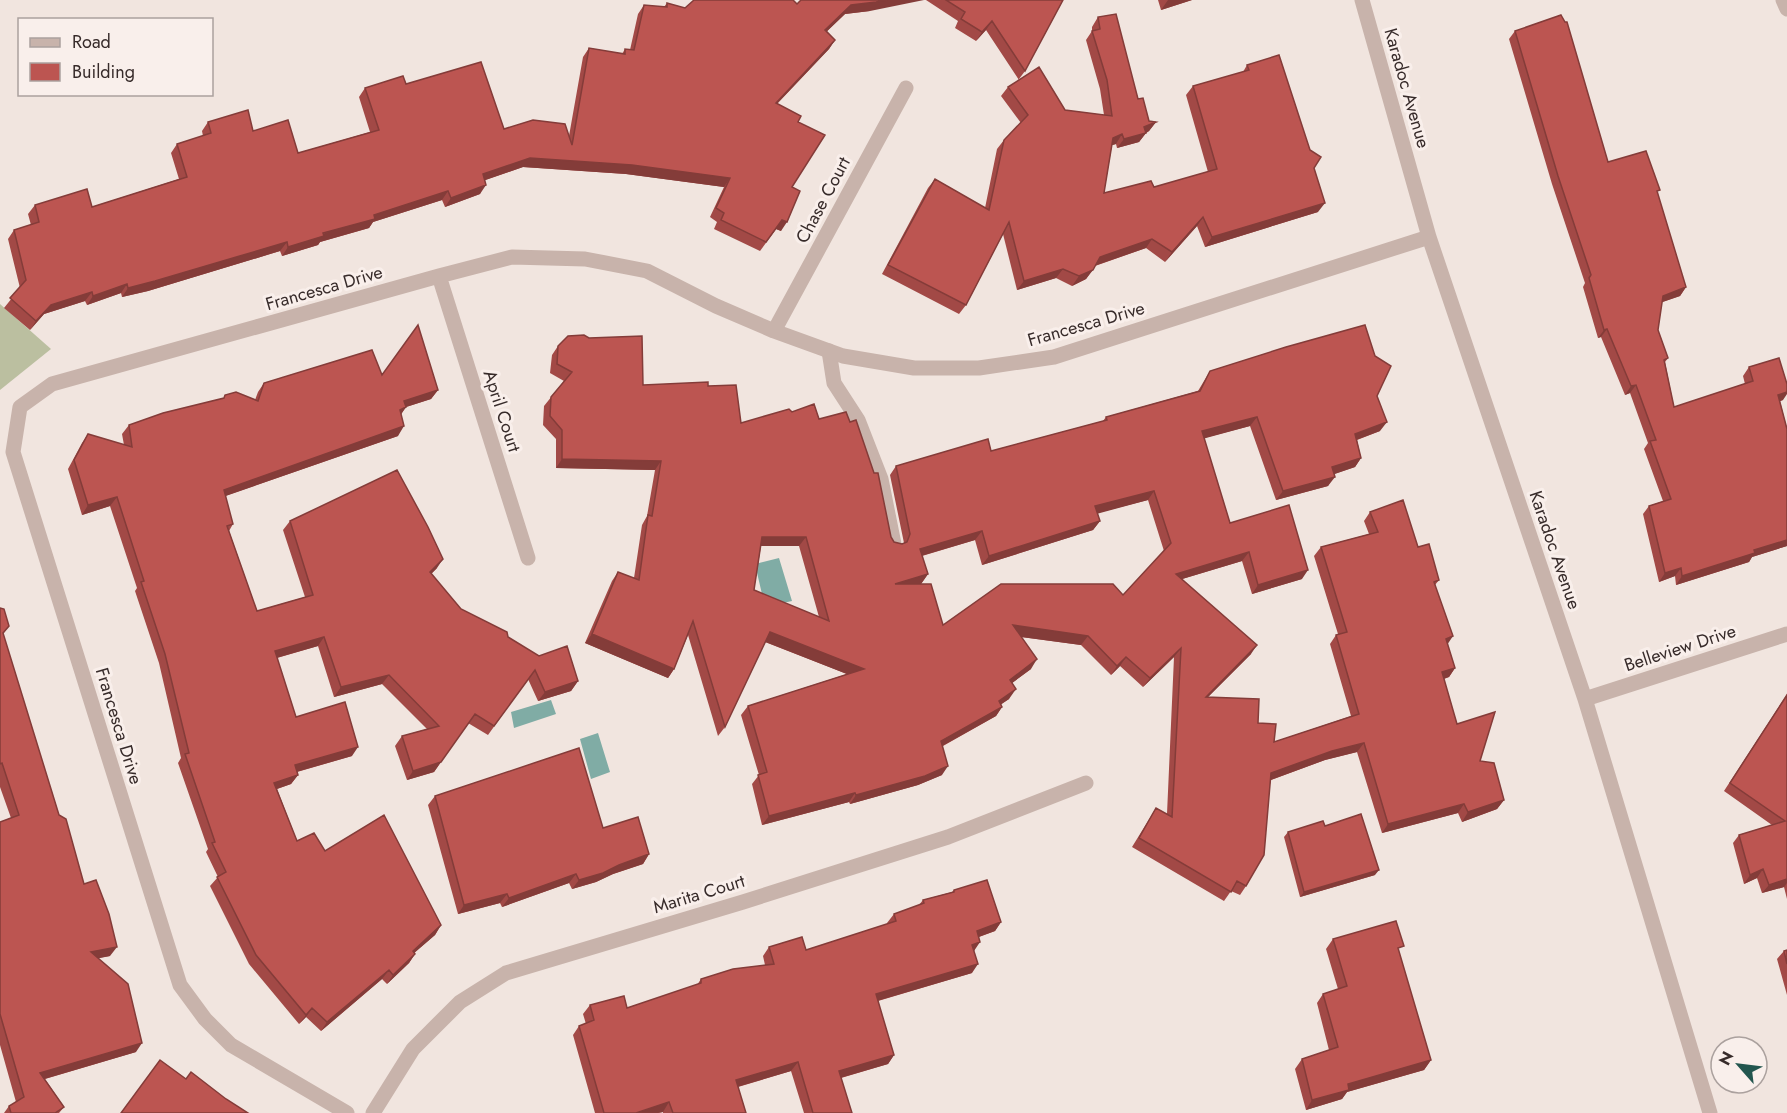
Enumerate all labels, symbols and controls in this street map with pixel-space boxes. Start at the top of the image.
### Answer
legend [18,18,213,96]
street label: Karadoc Avenue [1377,25,1437,151]
text: Road [72,29,111,55]
text: Building [72,59,135,85]
street label: Chase Court [789,152,857,248]
street label: Francesca Drive [262,259,386,317]
street label: Francesca Drive [1024,295,1148,353]
street label: April Court [477,367,528,456]
street label: Karadoc Avenue [1523,487,1587,613]
street label: Belleview Drive [1621,618,1739,678]
street label: Francesca Drive [89,664,149,788]
street label: Marita Court [650,868,749,920]
north arrow [1709,1035,1769,1095]
text: N [1713,1047,1739,1069]

